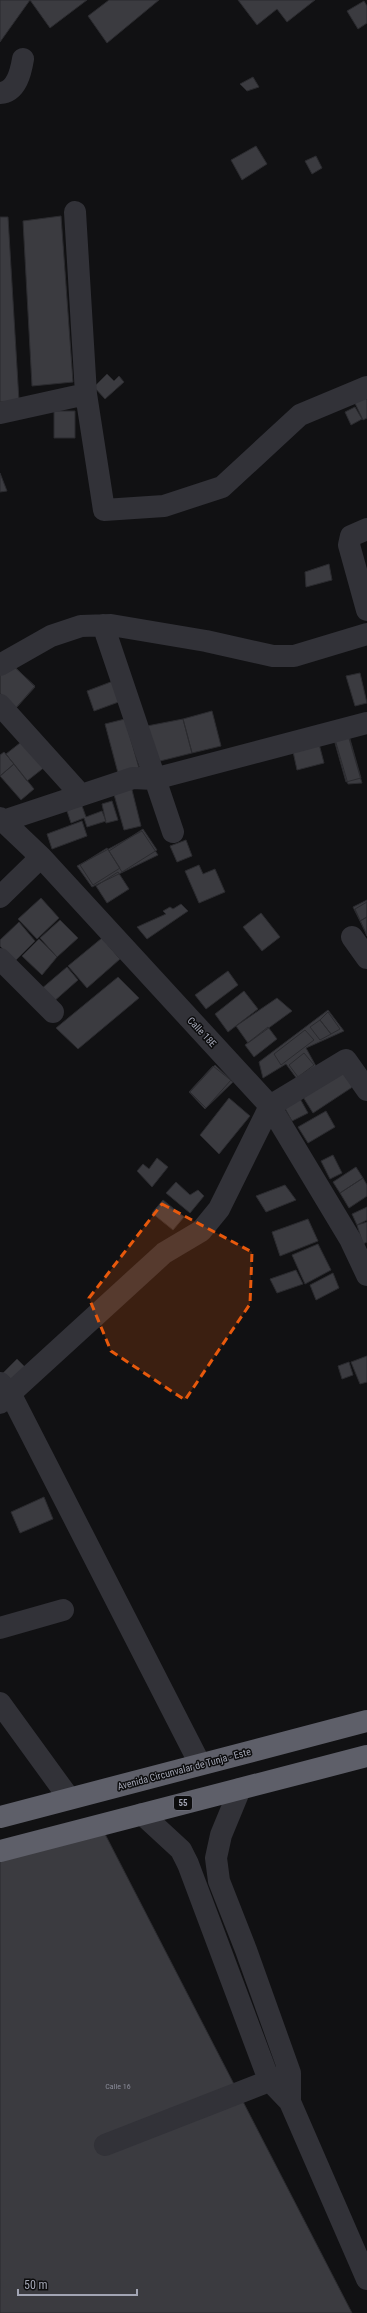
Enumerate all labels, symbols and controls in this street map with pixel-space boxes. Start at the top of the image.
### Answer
street label: Calle 18E [185,1015,219,1049]
street label: Avenida Circunvalar de Tunja - Este [116,1746,252,1792]
road number: 55 [174,1796,192,1810]
house number: Calle 16 [105,2082,131,2091]
scale bar [18,2271,137,2297]
text: 50 m [24,2278,48,2292]

